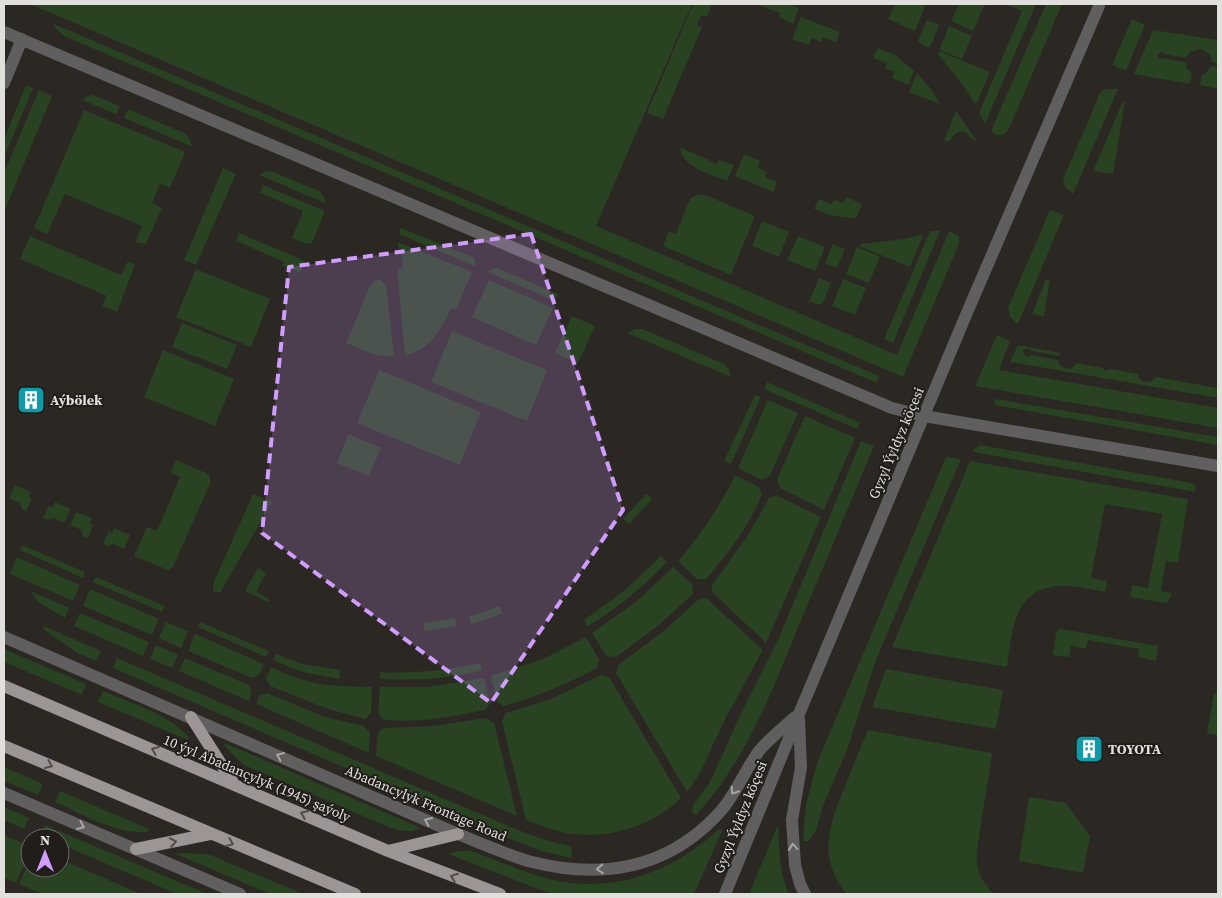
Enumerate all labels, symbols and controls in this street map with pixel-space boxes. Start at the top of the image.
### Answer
street label: Gyzyl Ýyldyz köçesi [863,384,929,502]
building icon: Aýbölek [16,385,46,415]
place label: Aýbölek [50,390,103,410]
street label: 10 ýyl Abadançylyk (1945) şaýoly [160,729,355,827]
building icon: TOYOTA [1074,734,1104,764]
place label: TOYOTA [1108,739,1162,759]
one-way arrow [151,746,160,757]
one-way arrow [276,752,285,762]
street label: Gyzyl Ýyldyz köçesi [708,758,772,876]
one-way arrow [44,759,53,770]
street label: Abadancylyk Frontage Road [342,760,510,846]
one-way arrow [731,785,740,794]
one-way arrow [300,810,309,821]
one-way arrow [425,817,433,827]
one-way arrow [76,819,85,830]
north arrow [20,828,70,878]
text: N [40,830,50,850]
one-way arrow [168,837,177,847]
one-way arrow [226,837,234,847]
one-way arrow [788,843,799,851]
one-way arrow [596,864,604,875]
one-way arrow [451,872,459,882]

